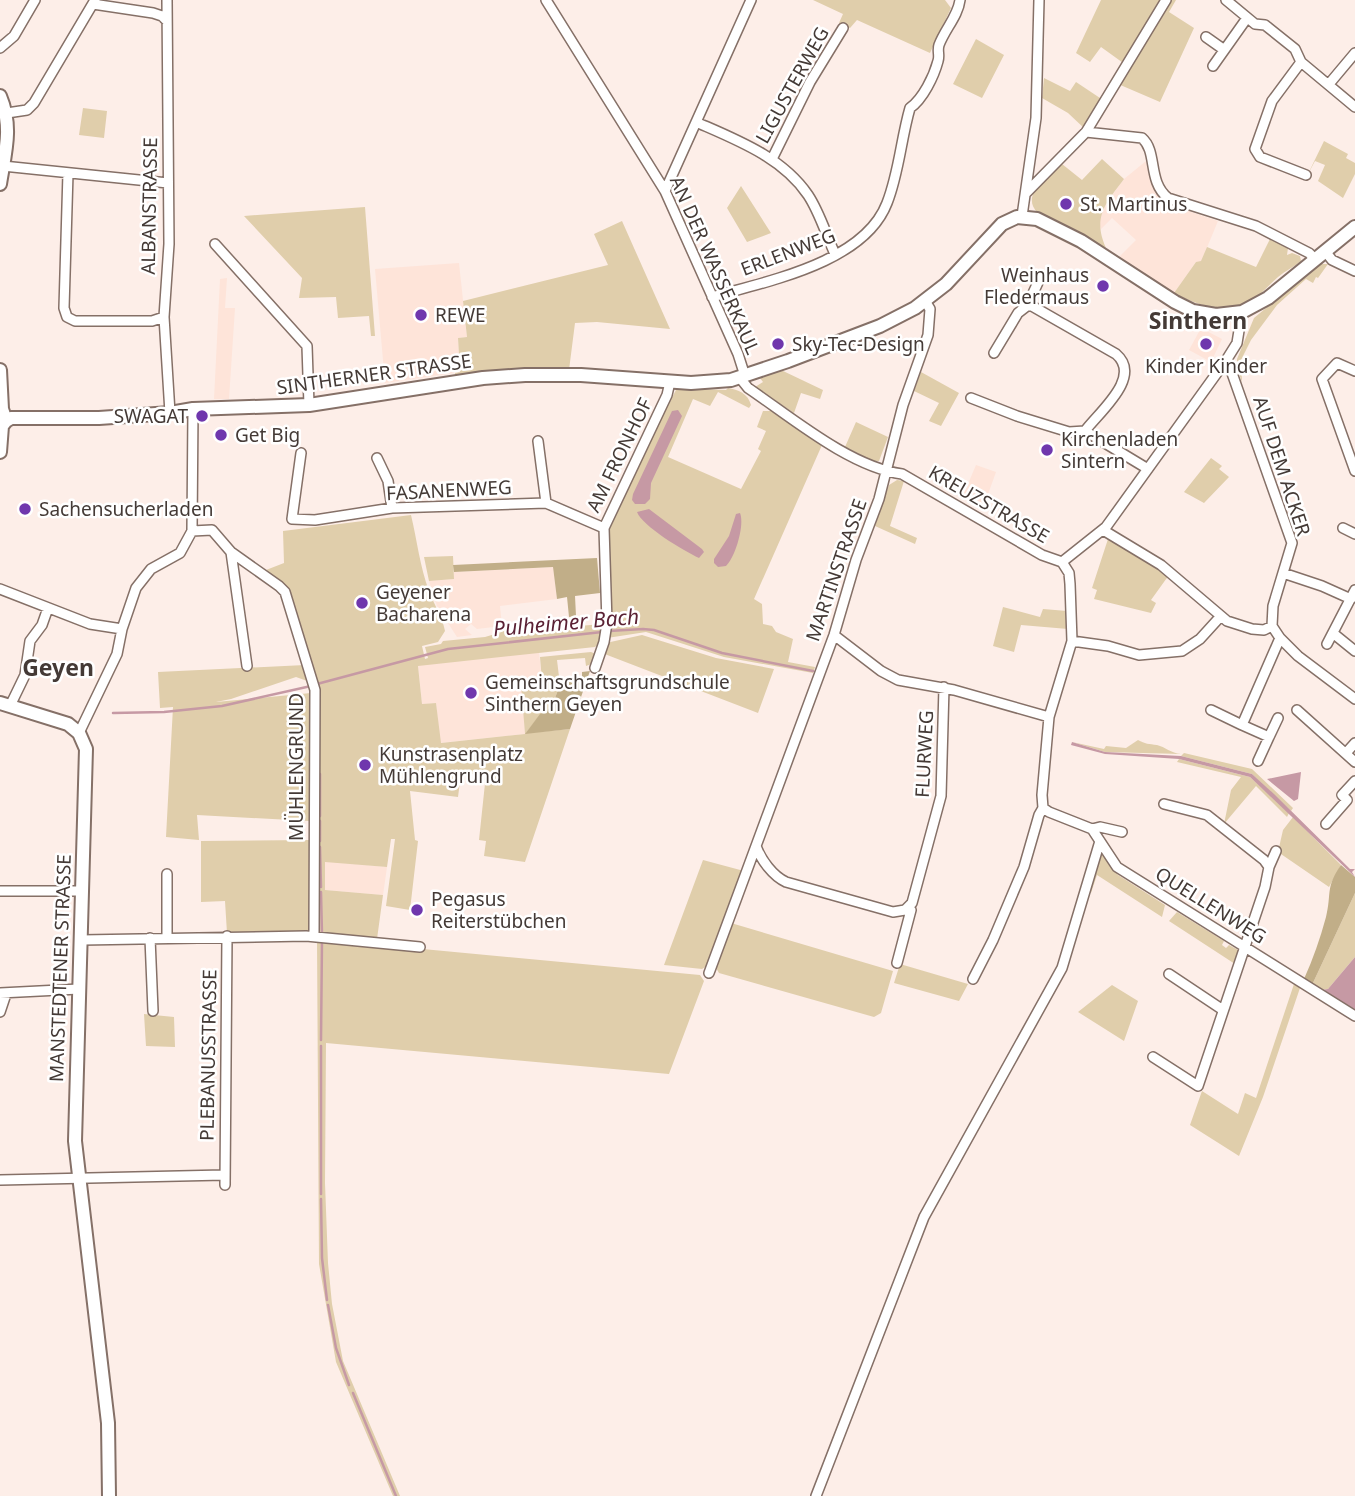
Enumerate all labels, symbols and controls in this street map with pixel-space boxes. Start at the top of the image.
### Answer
street label: LIGUSTERWEG [749,22,835,148]
street label: ALBANSTRASSE [135,137,163,275]
street label: AN DER WASSERKAUL [664,172,766,358]
place label: St. Martinus [1080,191,1187,217]
marker: St. Martinus [1058,196,1074,212]
street label: ERLENWEG [737,222,839,282]
place label: Weinhaus Fledermaus [984,262,1089,310]
marker: Weinhaus Fledermaus [1095,278,1111,294]
place label: REWE [435,302,486,328]
district label: Sinthern [1149,304,1247,336]
marker: REWE [413,307,429,323]
place label: Sky-Tec-Design [792,331,925,357]
marker: Sky-Tec-Design [770,336,786,352]
marker: Kinder Kinder [1198,336,1214,352]
street label: SINTHERNER STRASSE [275,347,473,401]
place label: Kinder Kinder [1145,353,1267,379]
street label: AM FRONHOF [580,393,658,516]
street label: AUF DEM ACKER [1247,393,1317,539]
place label: SWAGAT [114,403,188,429]
marker: SWAGAT [194,408,210,424]
place label: Get Big [235,422,300,448]
place label: Kirchenladen Sintern [1061,426,1178,474]
marker: Get Big [213,427,229,443]
marker: Kirchenladen Sintern [1039,442,1055,458]
street label: KREUZSTRASSE [924,459,1054,549]
street label: FASANENWEG [386,474,512,506]
street label: MARTINSTRASSE [799,495,873,645]
place label: Sachensucherladen [39,496,213,522]
marker: Sachensucherladen [17,501,33,517]
place label: Geyener Bacharena [376,579,471,627]
marker: Geyener Bacharena [354,595,370,611]
water label: Pulheimer Bach [492,602,640,642]
district label: Geyen [22,651,94,683]
place label: Gemeinschaftsgrundschule Sinthern Geyen [485,669,730,717]
marker: Gemeinschaftsgrundschule Sinthern Geyen [463,685,479,701]
street label: MÜHLENGRUND [283,693,309,841]
street label: FLURWEG [909,710,939,798]
place label: Kunstrasenplatz Mühlengrund [379,741,523,789]
marker: Kunstrasenplatz Mühlengrund [357,757,373,773]
street label: MANSTEDTENER STRASSE [43,854,77,1082]
street label: QUELLENWEG [1151,861,1271,949]
place label: Pegasus Reiterstübchen [431,886,567,934]
marker: Pegasus Reiterstübchen [409,902,425,918]
street label: PLEBANUSSTRASSE [194,969,222,1141]

